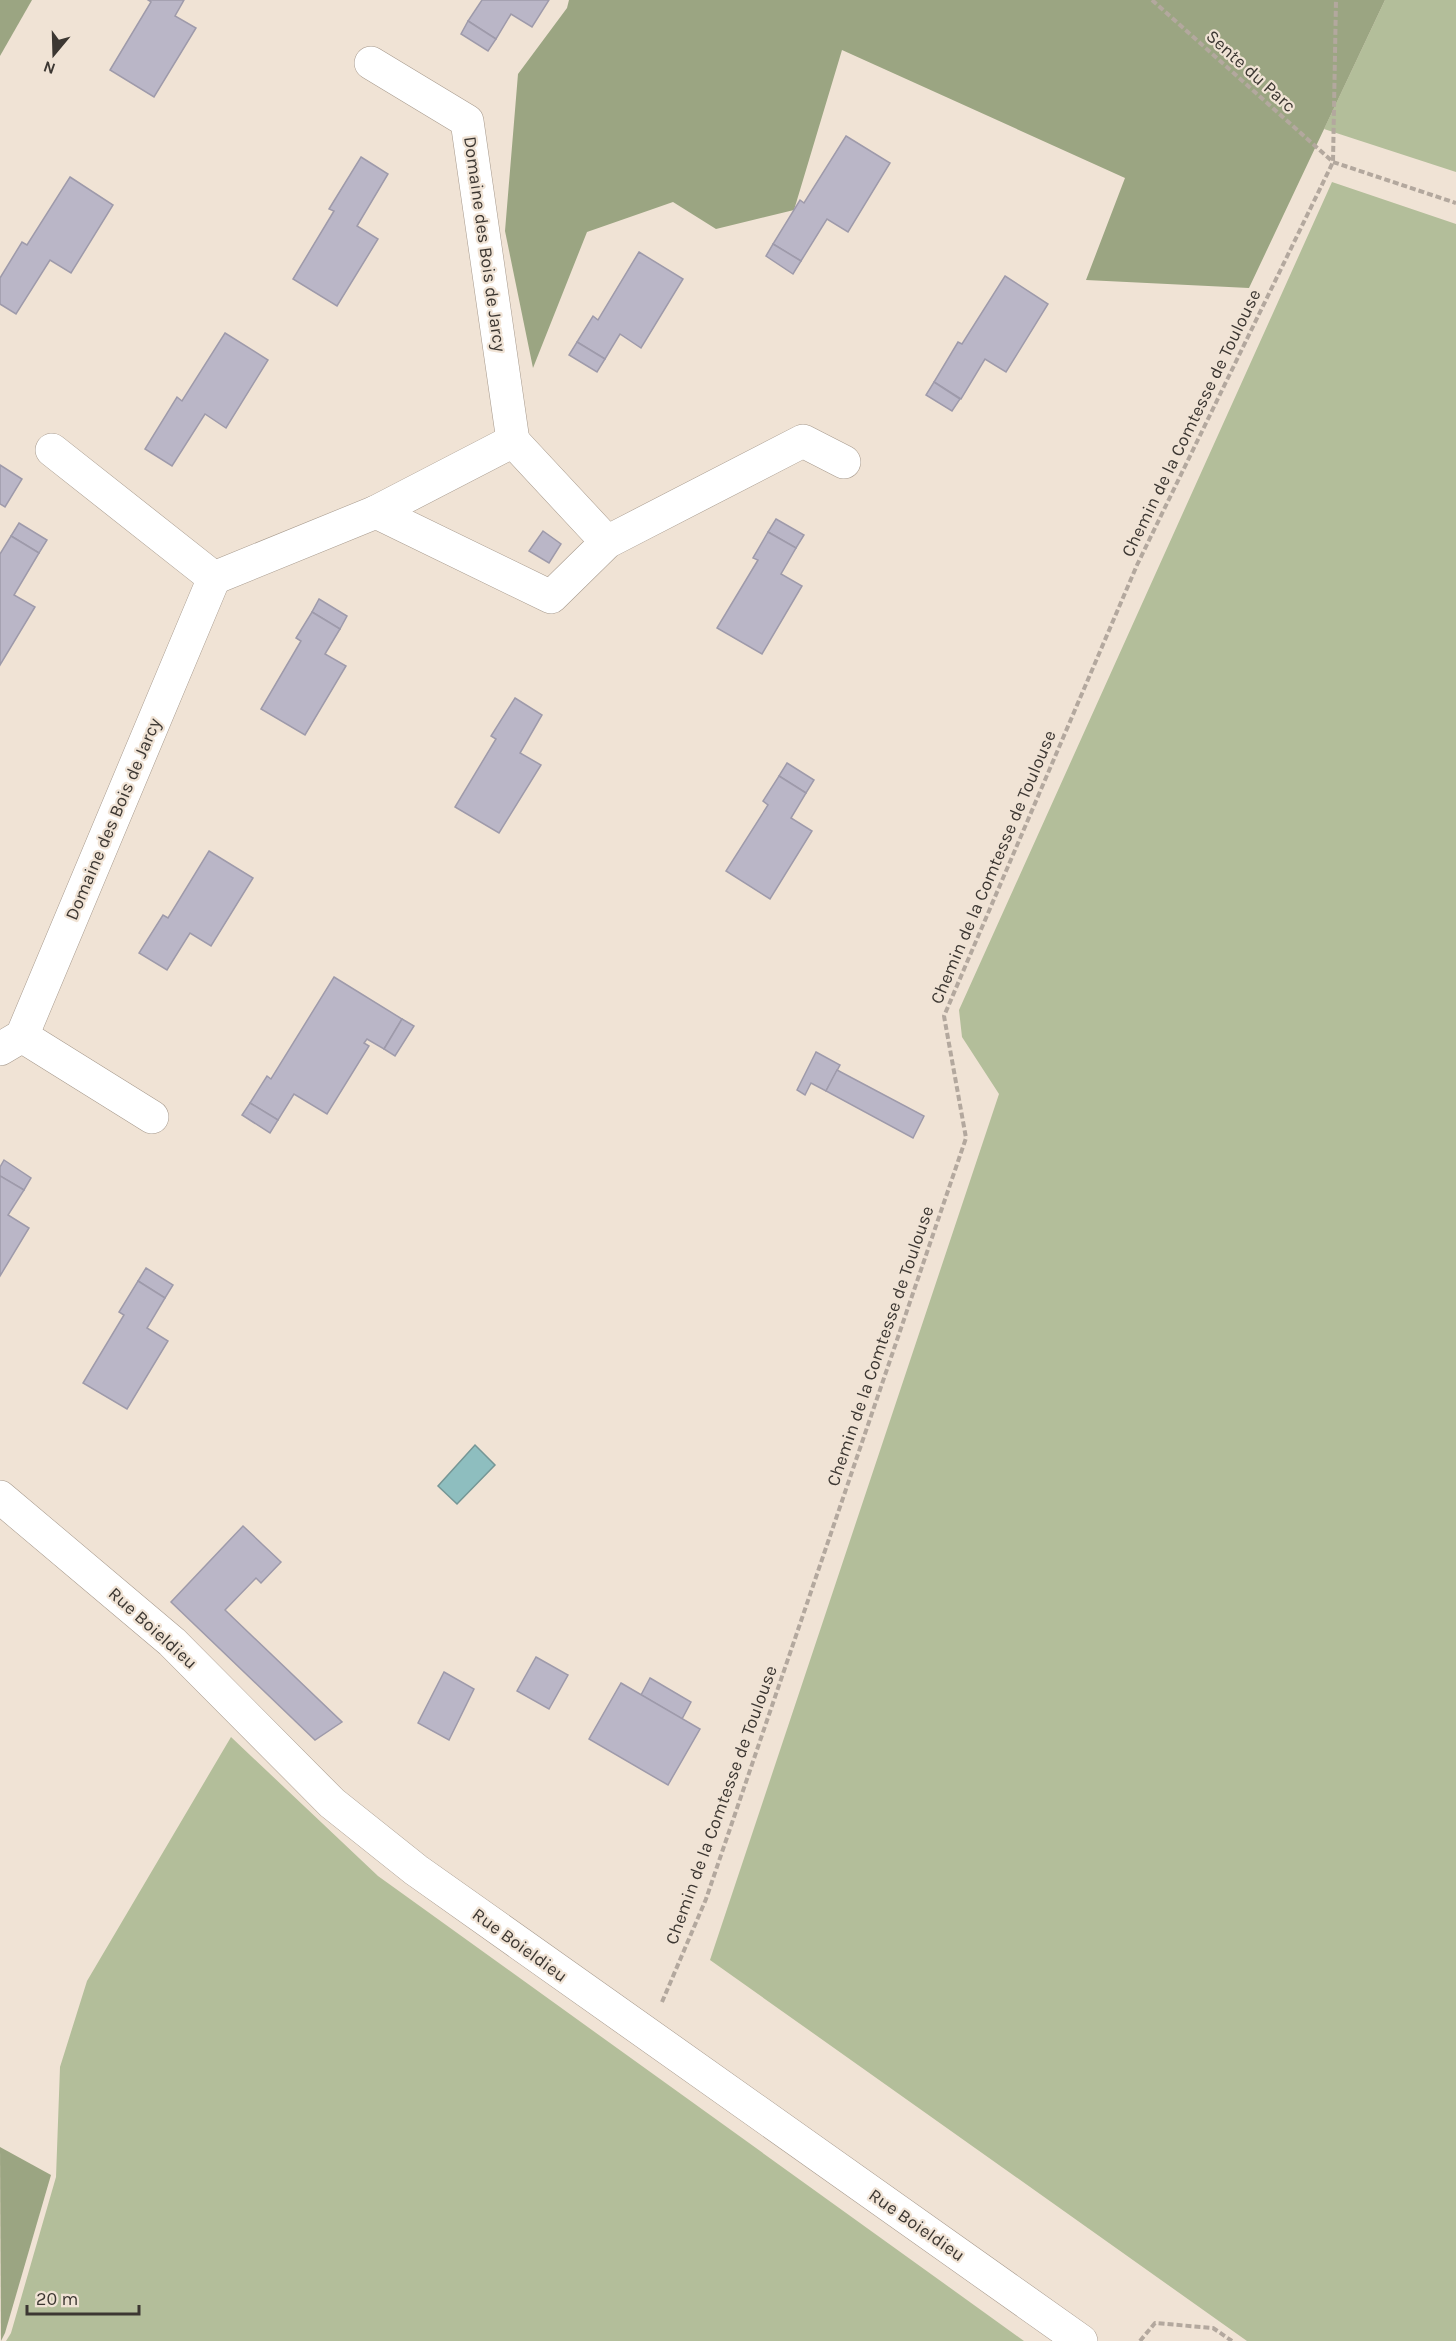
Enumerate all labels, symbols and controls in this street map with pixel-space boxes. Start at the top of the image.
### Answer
north arrow [24,24,84,84]
street label: Sente du Parc [1202,25,1300,117]
text: N [41,57,58,79]
street label: Domaine des Bois de Jarcy [459,135,511,354]
street label: Chemin de la Comtesse de Toulouse [1116,286,1266,560]
street label: Domaine des Bois de Jarcy [60,714,166,923]
street label: Chemin de la Comtesse de Toulouse [925,727,1061,1007]
street label: Chemin de la Comtesse de Toulouse [822,1203,938,1489]
street label: Rue Boieldieu [104,1582,202,1674]
street label: Chemin de la Comtesse de Toulouse [660,1663,782,1947]
street label: Rue Boieldieu [468,1903,572,1987]
street label: Rue Boieldieu [865,2184,969,2266]
scale bar [27,2278,140,2316]
text: 20 m [36,2288,78,2310]

